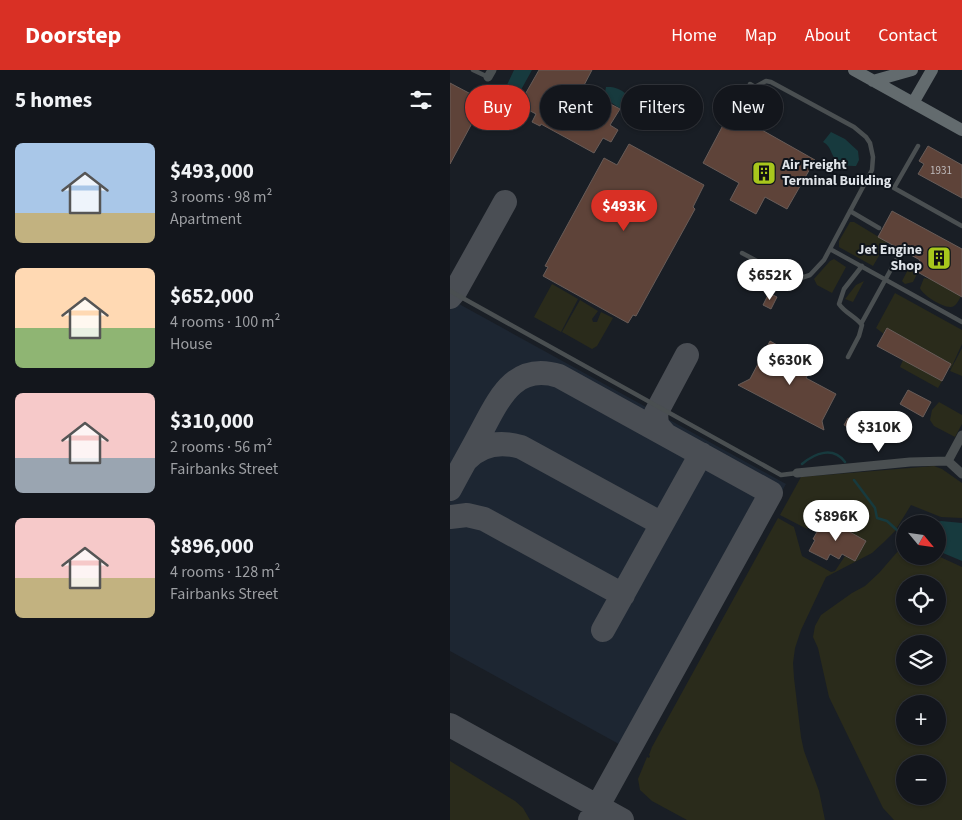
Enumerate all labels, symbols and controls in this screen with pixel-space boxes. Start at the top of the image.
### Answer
text: Doorstep [25,18,121,53]
text: Home [671,23,717,48]
text: Map [745,23,777,48]
text: About [805,23,850,48]
text: Contact [878,23,937,48]
text: 5 homes [15,85,92,115]
chip: Buy [465,85,530,130]
chip: Rent [540,85,611,130]
chip: Filters [621,85,703,130]
chip: New [713,85,783,130]
icon: filters [407,86,435,114]
place label: Air Freight Terminal Building [781,155,892,191]
text: $493,000 [170,156,254,186]
building icon: Air Freight Terminal Building [751,160,777,186]
icon: home [55,163,115,223]
house number: 1931 [930,163,952,178]
text: 3 rooms · 98 m² [170,186,272,208]
pin: $493K [589,190,659,232]
text: $493K [602,195,646,217]
text: Apartment [170,208,242,230]
place label: Jet Engine Shop [857,240,922,276]
building icon: Jet Engine Shop [926,245,952,271]
pin: $652K [735,258,805,301]
text: $652K [748,264,792,286]
text: $652,000 [170,281,254,311]
icon: home [55,288,115,348]
text: 4 rooms · 100 m² [170,311,280,333]
text: House [170,333,212,355]
pin: $630K [755,344,825,386]
text: $630K [768,349,812,371]
text: $310,000 [170,406,254,436]
pin: $310K [844,410,914,453]
icon: home [55,413,115,473]
text: $310K [857,416,901,438]
text: 2 rooms · 56 m² [170,436,272,458]
text: Fairbanks Street [170,458,278,480]
pin: $896K [801,500,871,542]
text: $896K [814,505,858,527]
north arrow [896,515,946,565]
map controls [896,515,946,805]
text: $896,000 [170,531,254,561]
icon: home [55,538,115,598]
text: 4 rooms · 128 m² [170,561,280,583]
button: locate [896,575,946,625]
text: Fairbanks Street [170,583,278,605]
button: layers [896,635,946,685]
button: + [896,695,946,745]
button: − [896,755,946,805]

